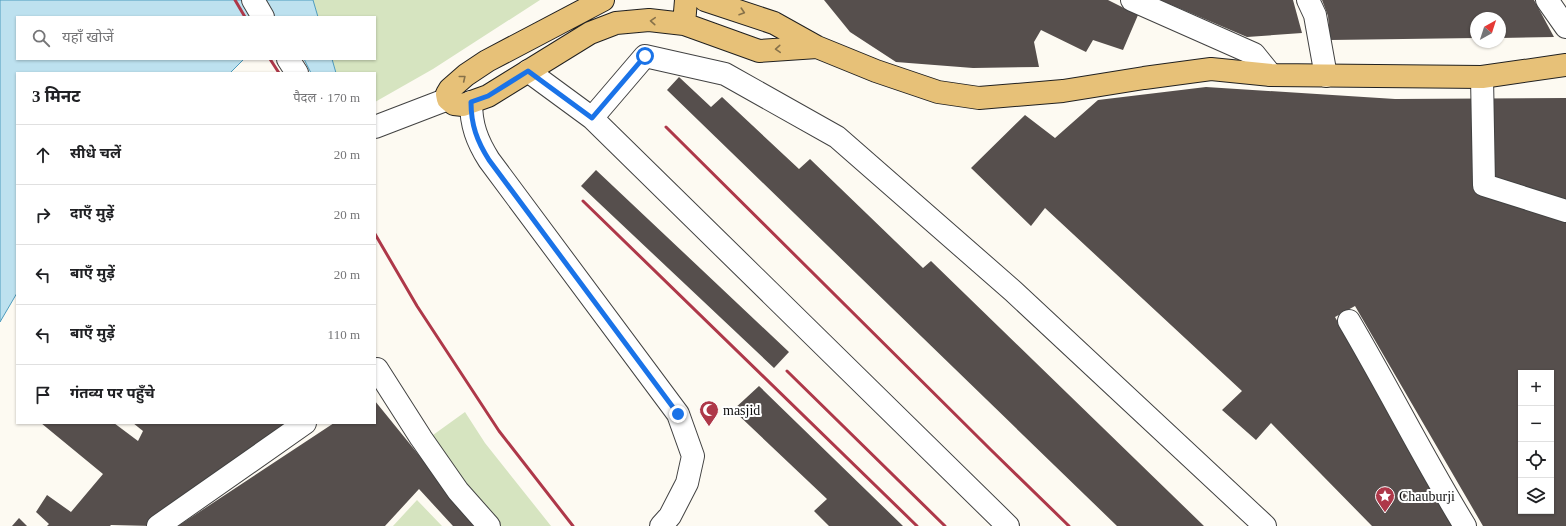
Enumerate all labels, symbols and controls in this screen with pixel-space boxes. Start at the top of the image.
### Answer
one-way arrow [738,7,745,16]
north arrow [1470,12,1506,48]
search box [16,16,376,60]
one-way arrow [650,16,656,25]
icon: search [30,27,52,49]
text: यहाँ खोजें [62,29,114,45]
one-way arrow [775,45,781,54]
route start [636,47,654,65]
one-way arrow [458,76,465,83]
text: 3 मिनट [32,87,80,106]
text: पैदल · 170 m [293,90,360,105]
icon: ahead [32,144,54,166]
text: सीधे चलें [70,145,121,161]
text: 20 m [334,147,360,162]
icon: right [32,204,54,226]
text: दाएँ मुड़ें [70,205,114,221]
text: 20 m [334,207,360,222]
icon: left [32,264,54,286]
text: बाएँ मुड़ें [70,265,115,281]
text: 20 m [334,267,360,282]
icon: left [32,324,54,346]
text: बाएँ मुड़ें [70,325,115,341]
text: 110 m [328,327,360,342]
map controls [1518,370,1554,514]
button: + [1518,370,1554,406]
icon: arrive [32,384,54,406]
text: गंतव्य पर पहुँचे [70,385,155,401]
mosque icon: masjid [698,399,720,427]
place label: masjid [723,403,760,418]
route end [669,405,687,423]
button: − [1518,406,1554,442]
button: locate [1518,442,1554,478]
button: layers [1518,478,1554,514]
place icon: Chauburji [1374,485,1396,513]
place label: Chauburji [1399,489,1455,504]

